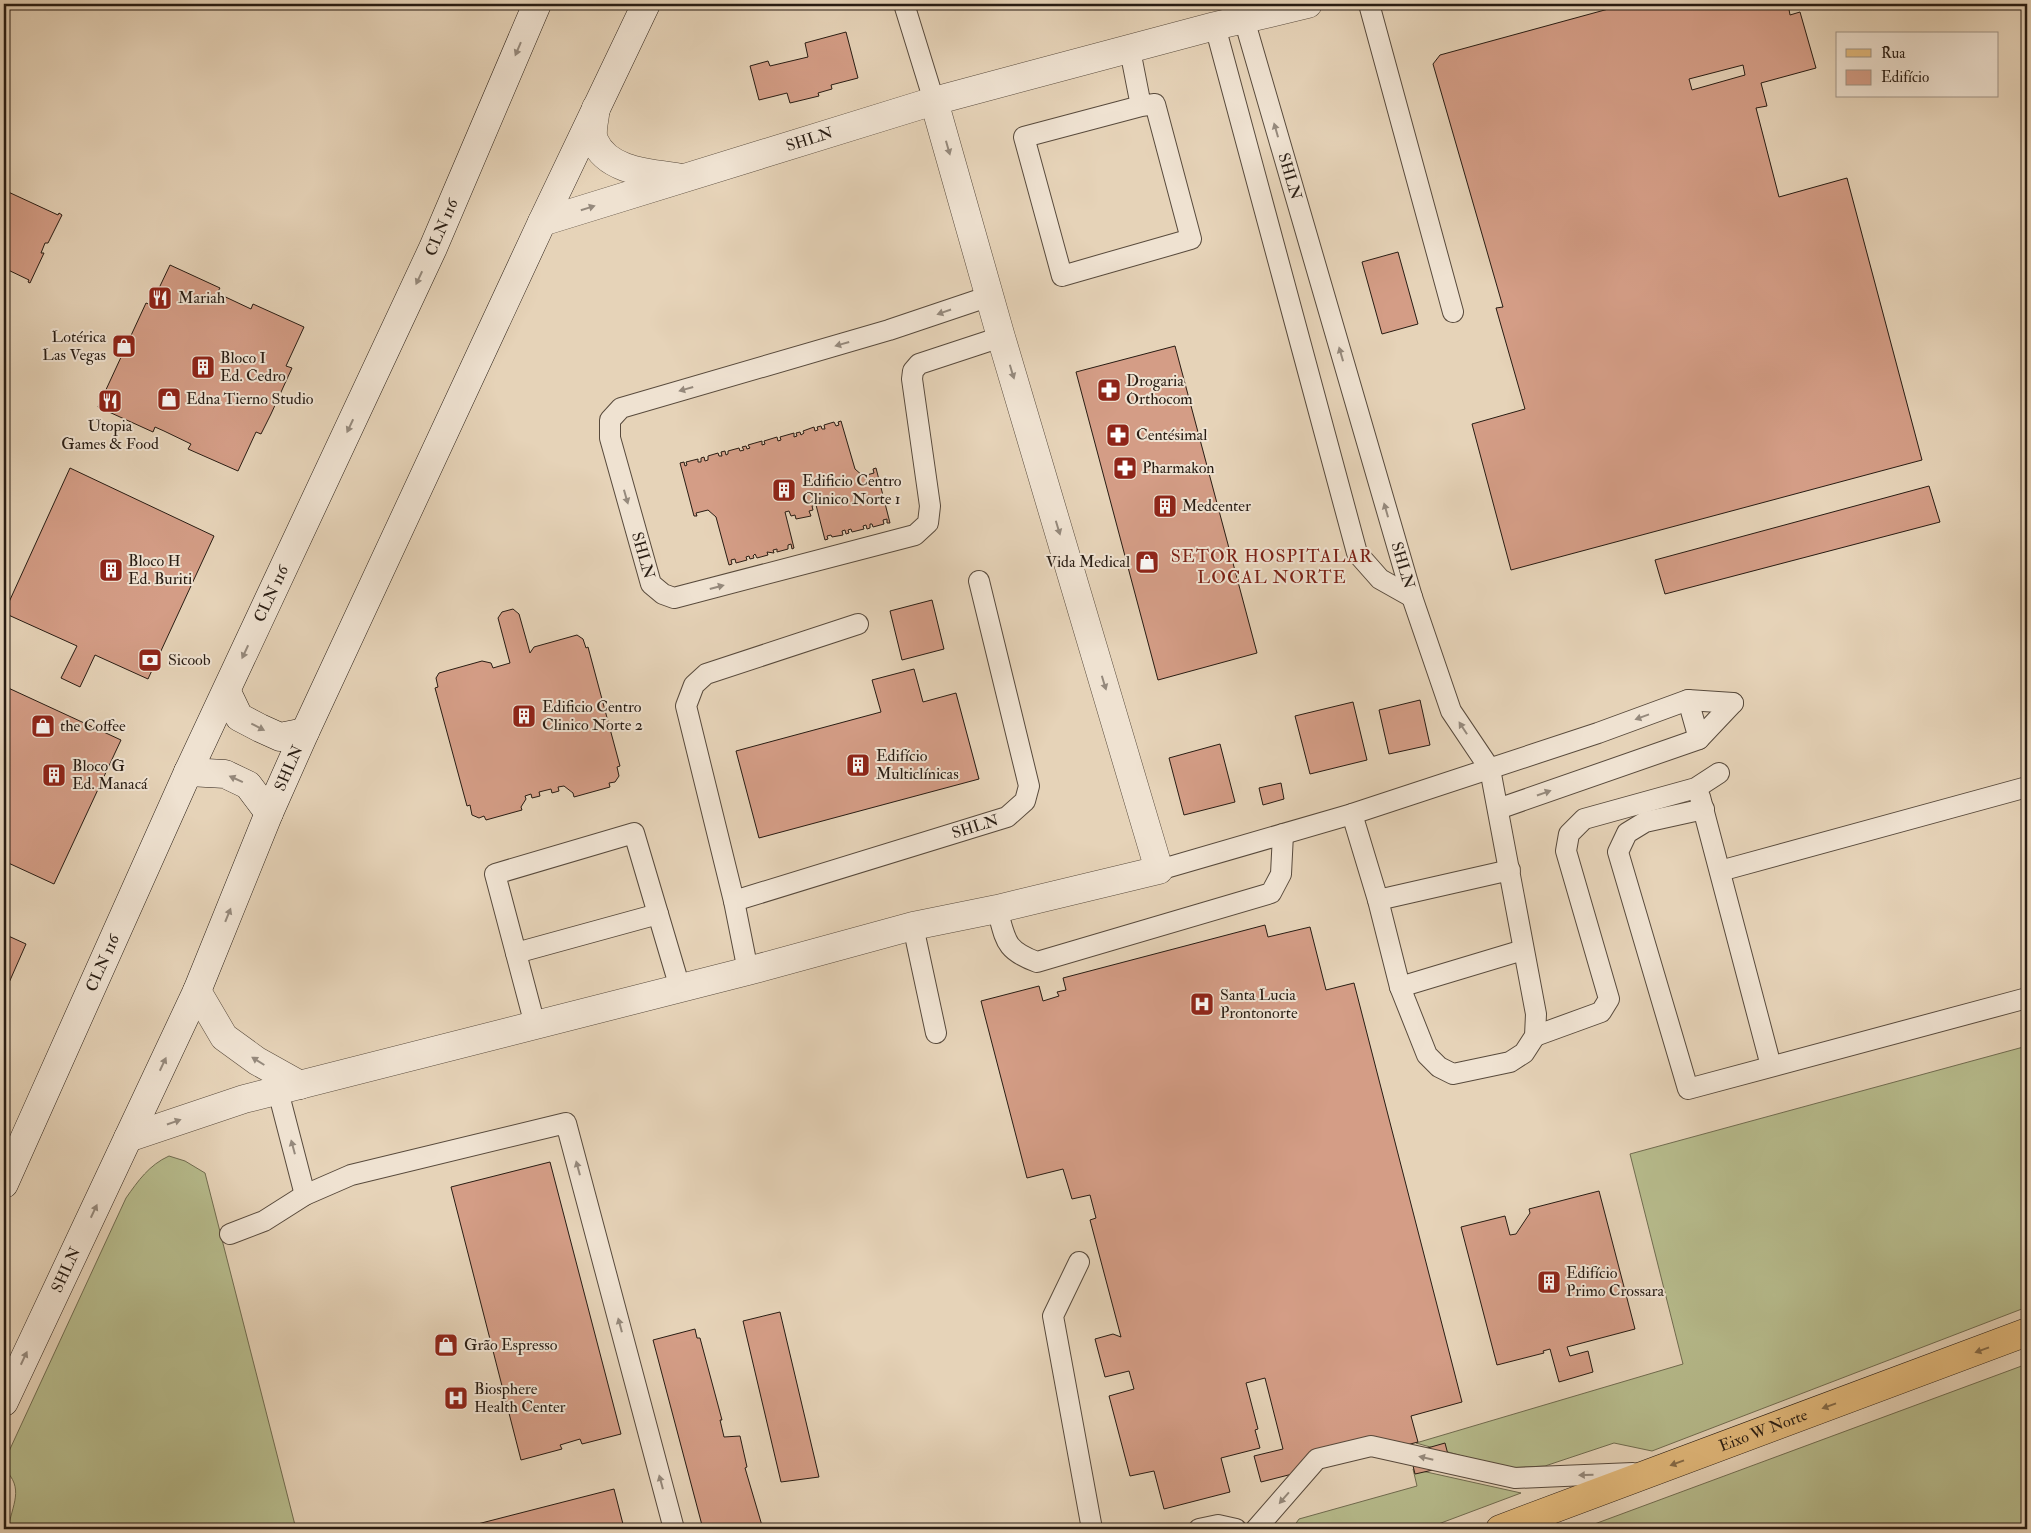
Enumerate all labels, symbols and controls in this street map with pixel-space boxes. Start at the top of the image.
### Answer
legend [1836,32,1998,98]
one-way arrow [513,42,521,56]
text: Rua [1881,44,1906,63]
text: Edifício [1881,68,1929,87]
street label: SHLN [784,123,836,156]
one-way arrow [1272,123,1280,138]
one-way arrow [944,141,952,156]
street label: SHLN [1273,151,1306,203]
street label: CLN 116 [421,195,463,259]
one-way arrow [581,203,596,211]
one-way arrow [414,271,422,285]
restaurant icon: Mariah [147,285,173,311]
place label: Mariah [178,288,226,308]
one-way arrow [936,309,951,316]
place label: Lotérica Las Vegas [42,327,106,365]
shop icon: Lotérica Las Vegas [111,333,137,359]
one-way arrow [834,341,849,349]
one-way arrow [1337,346,1345,361]
place label: Bloco I Ed. Cedro [220,348,286,386]
building icon: Bloco I Ed. Cedro [190,354,216,380]
one-way arrow [1008,364,1016,379]
place label: Drogaria Orthocom [1126,371,1193,409]
pharmacy icon: Drogaria Orthocom [1096,377,1122,403]
shop icon: Edna Tierno Studio [156,386,182,412]
one-way arrow [678,386,693,394]
restaurant icon: Utopia Games & Food [97,388,123,414]
place label: Edna Tierno Studio [186,389,314,409]
place label: Utopia Games & Food [61,416,159,454]
one-way arrow [346,418,354,433]
pharmacy icon: Centésimal [1105,422,1131,448]
place label: Centésimal [1136,425,1207,445]
pharmacy icon: Pharmakon [1112,455,1138,481]
place label: Pharmakon [1142,458,1215,478]
place label: Edificio Centro Clinico Norte 1 [802,471,902,509]
building icon: Edificio Centro Clinico Norte 1 [771,477,797,503]
one-way arrow [622,489,630,504]
building icon: Medcenter [1152,493,1178,519]
place label: Medcenter [1182,496,1251,516]
one-way arrow [1382,502,1390,517]
one-way arrow [1054,520,1062,535]
street label: SHLN [627,530,659,582]
street label: SHLN [1387,540,1419,592]
district label: SETOR HOSPITALAR LOCAL NORTE [1171,545,1373,589]
shop icon: Vida Medical [1134,549,1160,575]
place label: Bloco H Ed. Buriti [128,551,192,589]
place label: Vida Medical [1046,552,1130,572]
building icon: Bloco H Ed. Buriti [98,557,124,583]
street label: CLN 116 [249,561,294,625]
one-way arrow [709,583,724,591]
one-way arrow [241,645,249,659]
bank icon: Sicoob [137,647,163,673]
place label: Sicoob [168,650,211,670]
one-way arrow [1100,676,1108,691]
place label: Edificio Centro Clinico Norte 2 [542,697,643,735]
building icon: Edificio Centro Clinico Norte 2 [511,703,537,729]
shop icon: the Coffee [30,713,56,739]
one-way arrow [1635,714,1650,721]
place label: the Coffee [60,716,126,736]
one-way arrow [1458,722,1468,735]
one-way arrow [251,723,265,731]
street label: SHLN [270,742,308,794]
place label: Edifício Multiclínicas [876,746,959,784]
building icon: Edifício Multiclínicas [845,752,871,778]
place label: Bloco G Ed. Manacá [72,756,148,794]
building icon: Bloco G Ed. Manacá [41,762,67,788]
one-way arrow [229,775,243,783]
one-way arrow [1537,788,1552,796]
street label: SHLN [949,810,1002,843]
one-way arrow [224,908,232,922]
street label: CLN 116 [81,931,125,995]
place label: Santa Lucia Prontonorte [1220,985,1298,1023]
hospital icon: Santa Lucia Prontonorte [1189,991,1215,1017]
one-way arrow [251,1056,265,1066]
one-way arrow [159,1057,167,1071]
one-way arrow [167,1118,182,1125]
one-way arrow [289,1140,297,1155]
one-way arrow [574,1160,582,1176]
one-way arrow [90,1204,98,1218]
street label: SHLN [47,1243,86,1296]
place label: Edifício Primo Crossara [1566,1263,1665,1301]
building icon: Edifício Primo Crossara [1536,1269,1562,1295]
one-way arrow [615,1318,623,1333]
shop icon: Grão Espresso [433,1332,459,1358]
place label: Grão Espresso [464,1335,558,1356]
one-way arrow [1974,1347,1989,1354]
one-way arrow [20,1350,28,1365]
place label: Biosphere Health Center [474,1379,566,1417]
hospital icon: Biosphere Health Center [443,1385,469,1411]
one-way arrow [1822,1403,1837,1411]
street label: Eixo W Norte [1716,1405,1811,1456]
one-way arrow [1418,1454,1434,1462]
one-way arrow [1669,1459,1684,1467]
one-way arrow [1578,1472,1594,1480]
one-way arrow [657,1475,665,1490]
one-way arrow [1278,1491,1290,1503]

